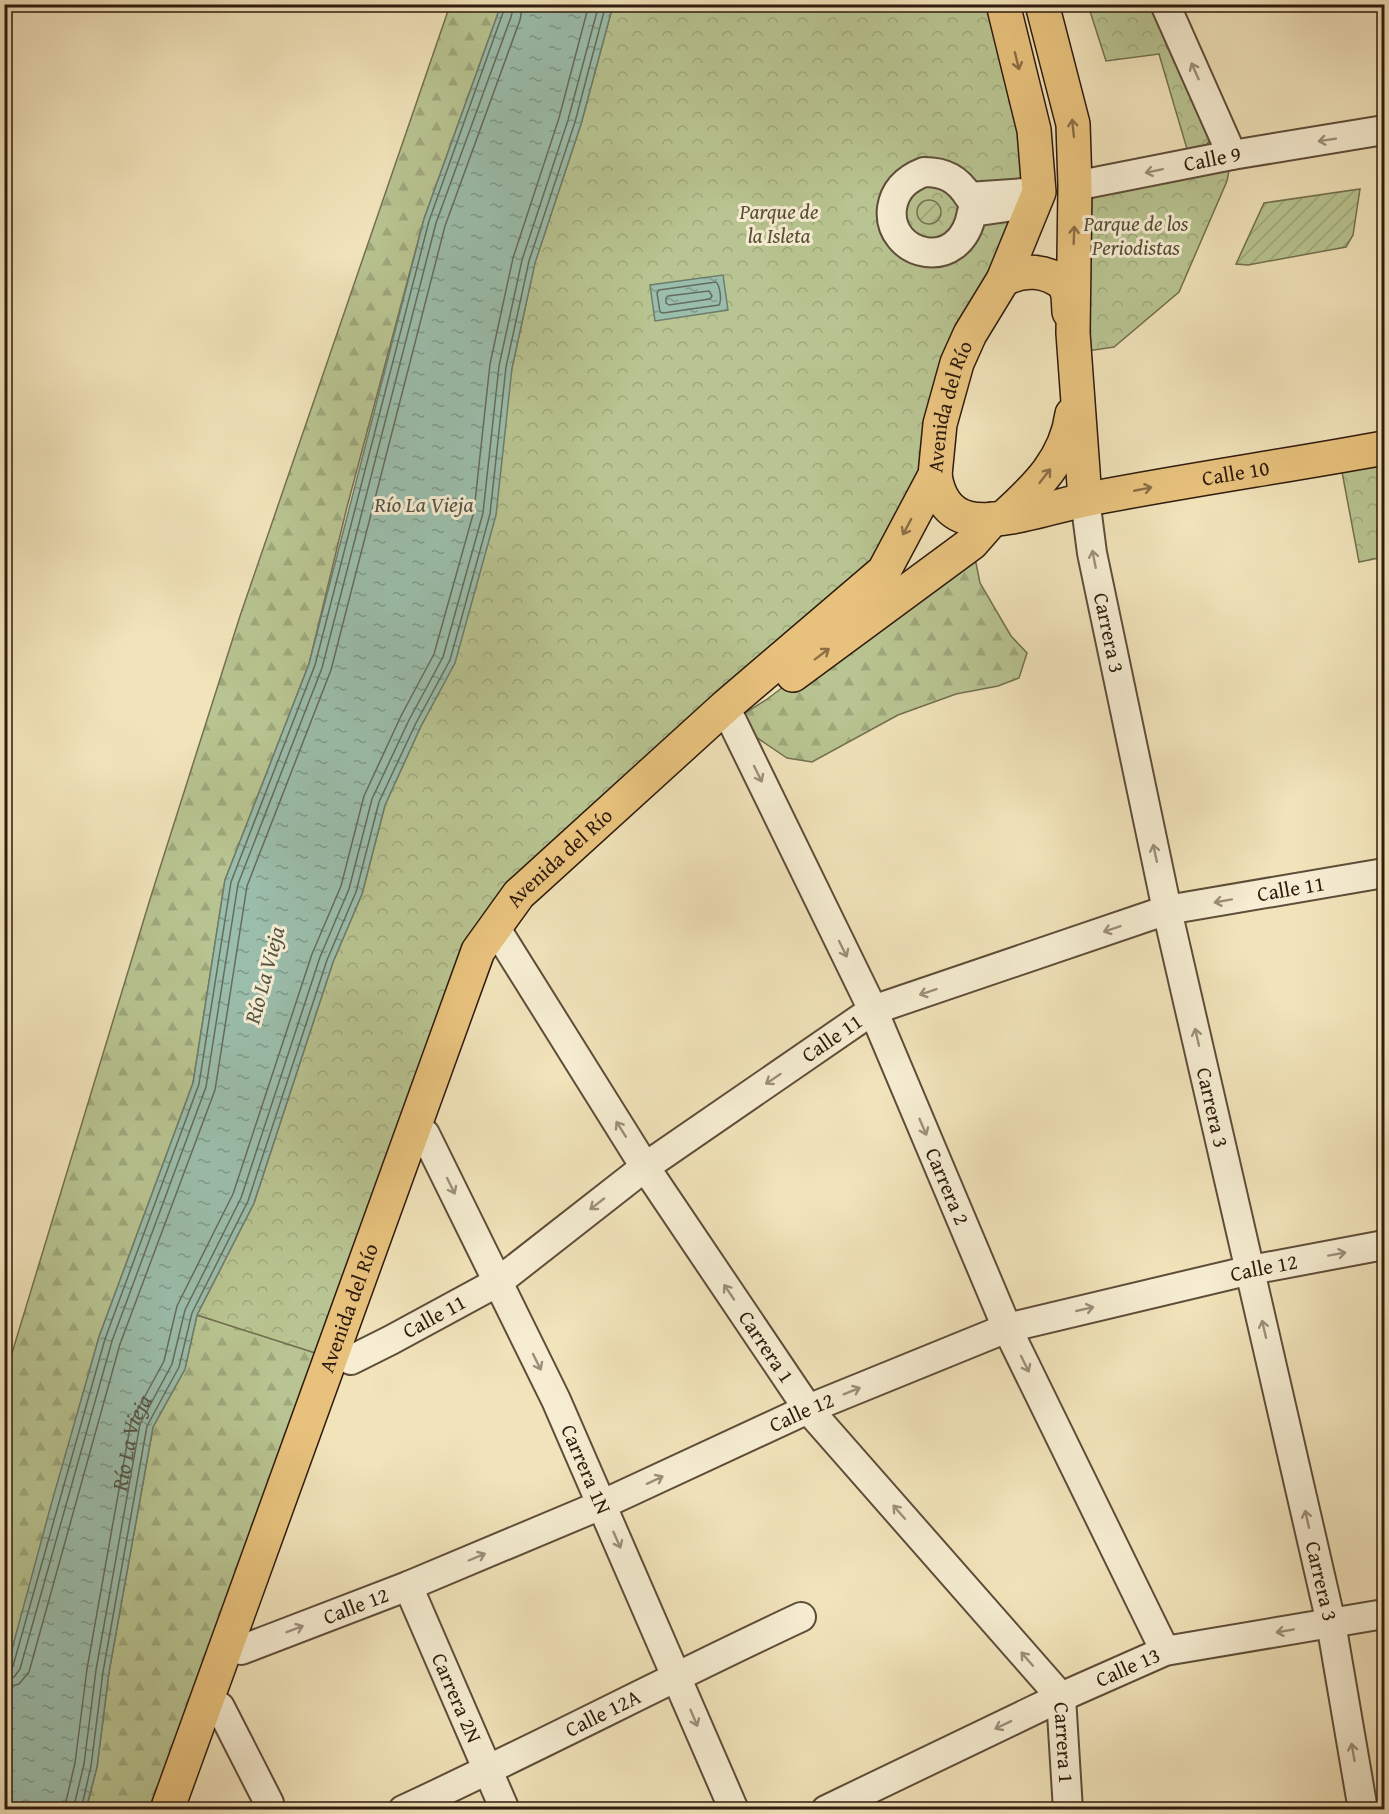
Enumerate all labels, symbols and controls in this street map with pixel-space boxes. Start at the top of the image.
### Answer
one-way arrow [1011,51,1023,70]
one-way arrow [1189,62,1200,80]
one-way arrow [1067,118,1078,138]
one-way arrow [1317,134,1337,145]
street label: Calle 9 [1181,138,1243,179]
one-way arrow [1145,165,1164,177]
park label: Parque de la Isleta [739,196,818,251]
park label: Parque de los Periodistas [1083,208,1189,263]
one-way arrow [1068,225,1080,245]
street label: Avenida del Río [919,335,980,474]
street label: Calle 10 [1199,452,1272,494]
one-way arrow [1039,468,1052,484]
one-way arrow [1132,483,1152,494]
water label: Río La Vieja [373,488,474,520]
one-way arrow [901,517,912,535]
one-way arrow [1088,550,1099,569]
street label: Carrera 3 [1086,590,1133,676]
one-way arrow [813,647,829,660]
one-way arrow [752,764,764,782]
street label: Avenida del Río [498,800,619,914]
one-way arrow [1149,843,1161,862]
street label: Calle 11 [1255,867,1327,909]
one-way arrow [1214,895,1234,906]
water label: Río La Vieja [235,923,292,1028]
one-way arrow [1103,924,1122,935]
one-way arrow [838,939,850,957]
one-way arrow [919,987,937,998]
street label: Calle 11 [795,1006,868,1070]
one-way arrow [1191,1028,1202,1047]
street label: Carrera 3 [1189,1064,1237,1151]
one-way arrow [765,1073,782,1085]
one-way arrow [918,1118,929,1136]
one-way arrow [615,1121,627,1138]
street label: Carrera 2 [918,1143,978,1230]
one-way arrow [446,1177,458,1195]
one-way arrow [589,1198,605,1211]
street label: Avenida del Río [311,1239,386,1377]
street label: Calle 12 [1227,1246,1300,1289]
one-way arrow [1326,1248,1346,1259]
one-way arrow [723,1284,735,1300]
street label: Calle 11 [397,1286,471,1346]
one-way arrow [1075,1303,1094,1315]
street label: Carrera 1 [731,1304,802,1389]
one-way arrow [1258,1320,1270,1339]
one-way arrow [532,1352,543,1370]
one-way arrow [1020,1354,1031,1372]
street label: Calle 12 [764,1384,838,1440]
one-way arrow [843,1385,861,1396]
water label: Río La Vieja [103,1388,159,1494]
street label: Carrera 1N [553,1419,620,1519]
one-way arrow [646,1473,664,1485]
one-way arrow [892,1504,905,1520]
one-way arrow [1301,1510,1313,1529]
one-way arrow [611,1530,623,1548]
street label: Carrera 3 [1298,1538,1346,1624]
one-way arrow [467,1551,485,1562]
street label: Calle 12 [318,1579,393,1632]
one-way arrow [286,1623,304,1634]
one-way arrow [1276,1626,1296,1637]
street label: Calle 13 [1090,1639,1165,1695]
street label: Carrera 2N [424,1648,490,1748]
one-way arrow [1020,1652,1034,1667]
street label: Calle 12A [560,1681,646,1745]
street label: Carrera 1 [1046,1701,1082,1784]
one-way arrow [689,1709,701,1727]
one-way arrow [994,1719,1012,1731]
one-way arrow [1347,1743,1358,1762]

